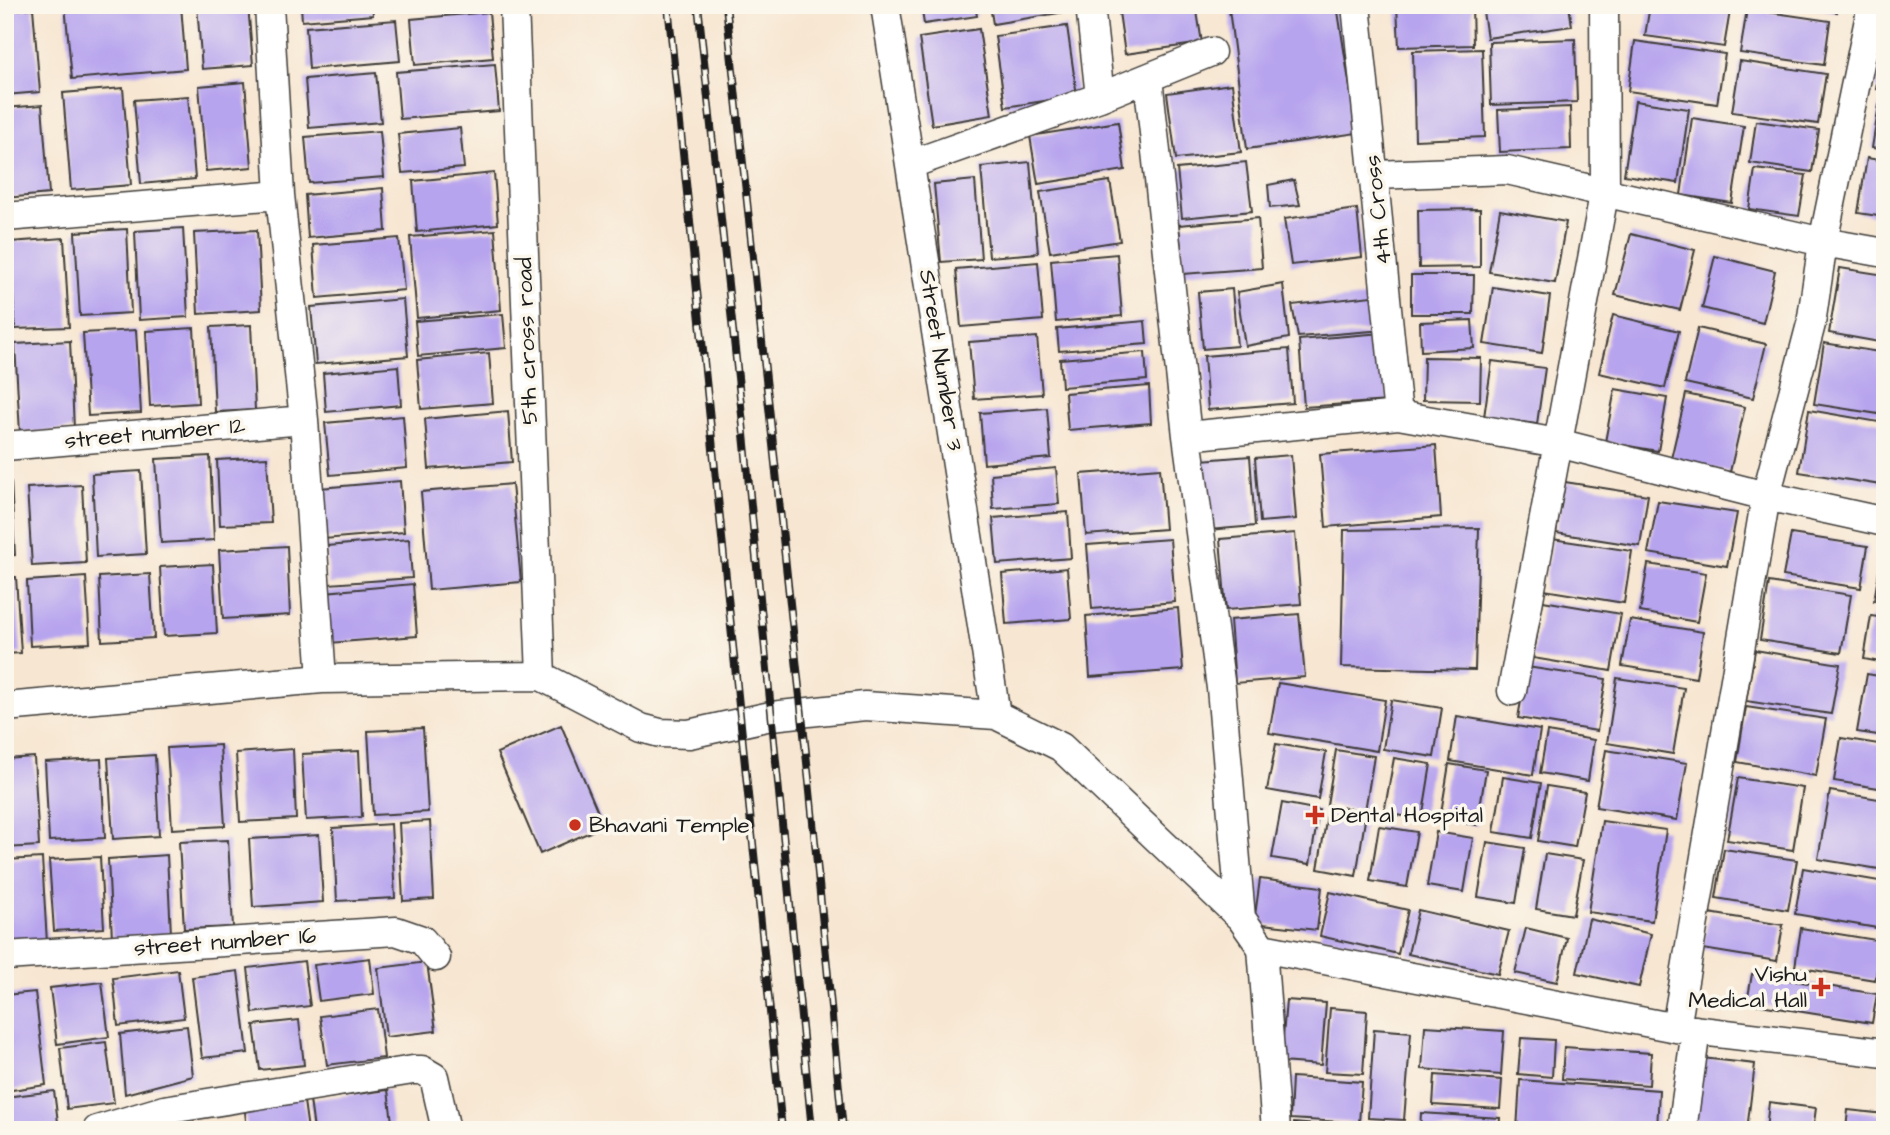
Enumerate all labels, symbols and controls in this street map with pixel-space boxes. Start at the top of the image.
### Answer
street label: 4th Cross [1356,153,1400,267]
street label: 5th cross road [508,256,546,425]
street label: Street Number 3 [911,267,971,453]
street label: street number 12 [63,409,247,457]
place label: Dental Hospital [1331,799,1483,831]
marker: Dental Hospital [1305,805,1325,825]
place label: Bhavani Temple [589,809,750,841]
marker: Bhavani Temple [567,817,583,833]
street label: street number 16 [133,920,317,964]
place label: Vishu Medical Hall [1688,958,1807,1016]
marker: Vishu Medical Hall [1813,979,1829,995]

